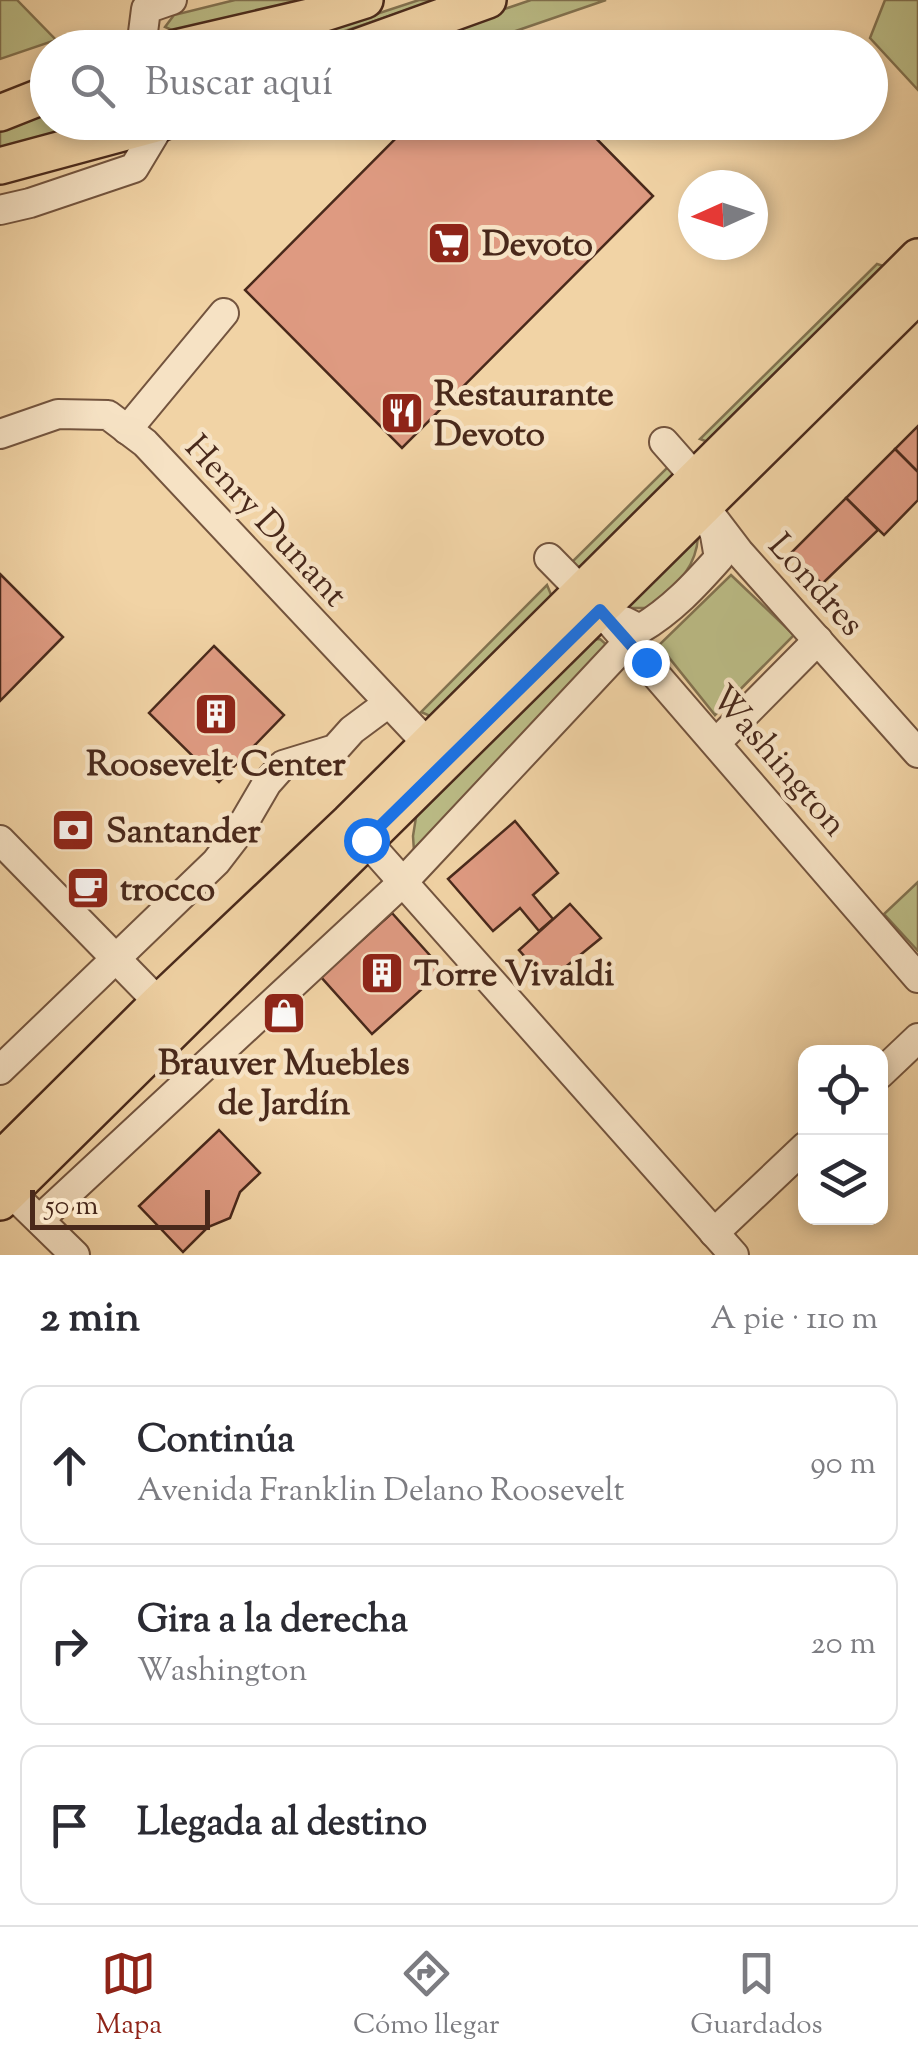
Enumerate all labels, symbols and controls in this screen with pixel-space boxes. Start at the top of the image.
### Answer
search box [30,30,888,140]
icon: search [65,58,120,113]
text: Buscar aquí [145,58,333,112]
north arrow [678,170,768,260]
supermarket icon: Devoto [426,220,472,266]
place label: Devoto [482,221,593,272]
place label: Restaurante Devoto [434,371,614,462]
restaurant icon: Restaurante Devoto [379,390,425,436]
street label: Henry Dunant [171,425,358,620]
street label: Londres [754,524,875,649]
route end [624,640,670,686]
street label: Washington [697,675,858,849]
building icon: Roosevelt Center [193,691,239,737]
place label: Roosevelt Center [86,741,347,792]
bank icon: Santander [50,807,96,853]
place label: Santander [106,808,262,859]
route start [344,818,390,864]
cafe icon: trocco [65,865,111,911]
place label: trocco [120,866,215,917]
building icon: Torre Vivaldi [359,950,405,996]
place label: Torre Vivaldi [414,951,614,1002]
shop icon: Brauver Muebles de Jardín [261,990,307,1036]
place label: Brauver Muebles de Jardín [158,1040,410,1131]
map controls [798,1045,888,1225]
button: locate [798,1045,888,1135]
button: layers [798,1135,888,1225]
scale bar [30,1185,210,1230]
text: 50 m [45,1187,99,1227]
text: 2 min [40,1290,140,1350]
text: A pie · 110 m [710,1297,878,1343]
text: Continúa [137,1415,295,1469]
icon: ahead [42,1438,97,1493]
text: 90 m [810,1442,876,1488]
text: Avenida Franklin Delano Roosevelt [137,1469,624,1515]
text: Gira a la derecha [137,1595,408,1649]
icon: right [42,1618,97,1673]
text: 20 m [811,1622,876,1668]
text: Washington [137,1649,307,1695]
icon: arrive [42,1798,97,1853]
text: Llegada al destino [137,1798,427,1852]
tab: Mapa [95,1946,162,2046]
tab: Cómo llegar [353,1946,499,2046]
tab: Guardados [690,1946,823,2046]

